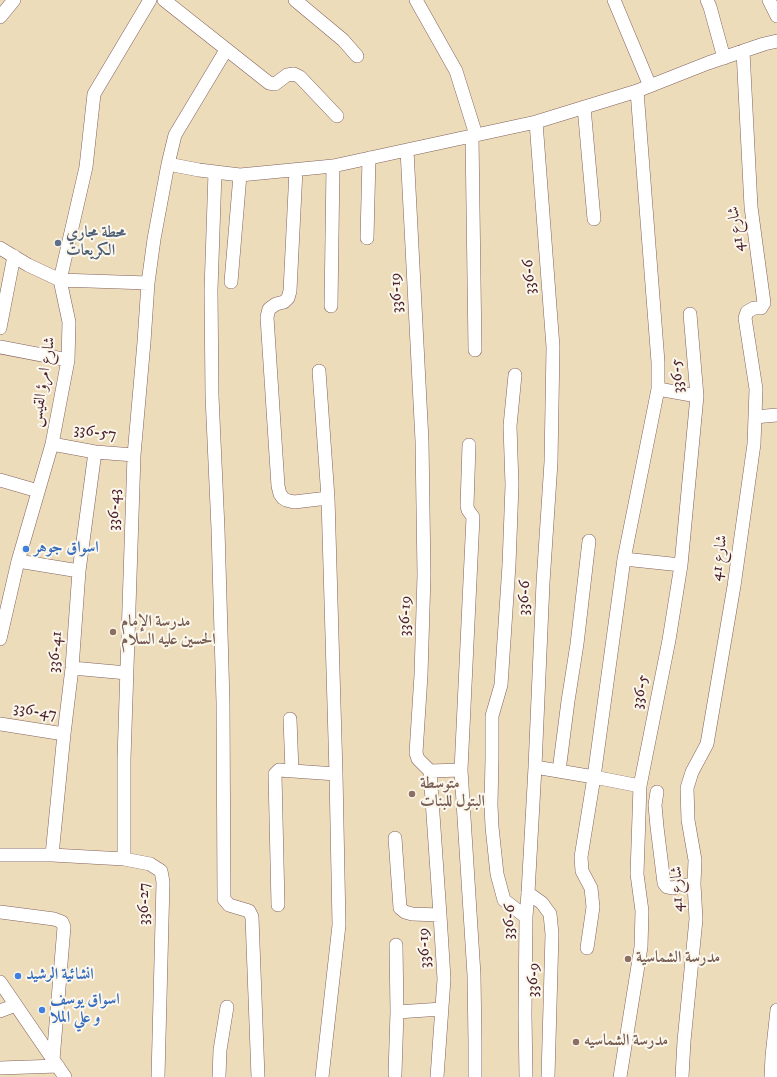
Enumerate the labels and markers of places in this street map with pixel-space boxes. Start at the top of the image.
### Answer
place label: محطة مجاري الكريعات [66,224,126,262]
marker: محطة مجاري الكريعات [53,238,63,248]
place label: اسواق جوهر [34,539,99,559]
marker: اسواق جوهر [21,544,31,554]
place label: مدرسة الإمام الحسين عليه السلام [121,613,216,651]
marker: مدرسة الإمام الحسين عليه السلام [108,627,118,637]
place label: متوسطة البتول للبنات [420,775,485,813]
marker: متوسطة البتول للبنات [407,789,417,799]
place label: مدرسة الشماسية [636,949,720,969]
marker: مدرسة الشماسية [623,954,633,964]
place label: انشائية الرشيد [26,966,94,986]
marker: انشائية الرشيد [13,971,23,981]
place label: اسواق يوسف و علي الملا [50,991,120,1029]
marker: اسواق يوسف و علي الملا [37,1005,47,1015]
place label: مدرسة الشماسيه [584,1032,668,1052]
marker: مدرسة الشماسيه [571,1037,581,1047]

